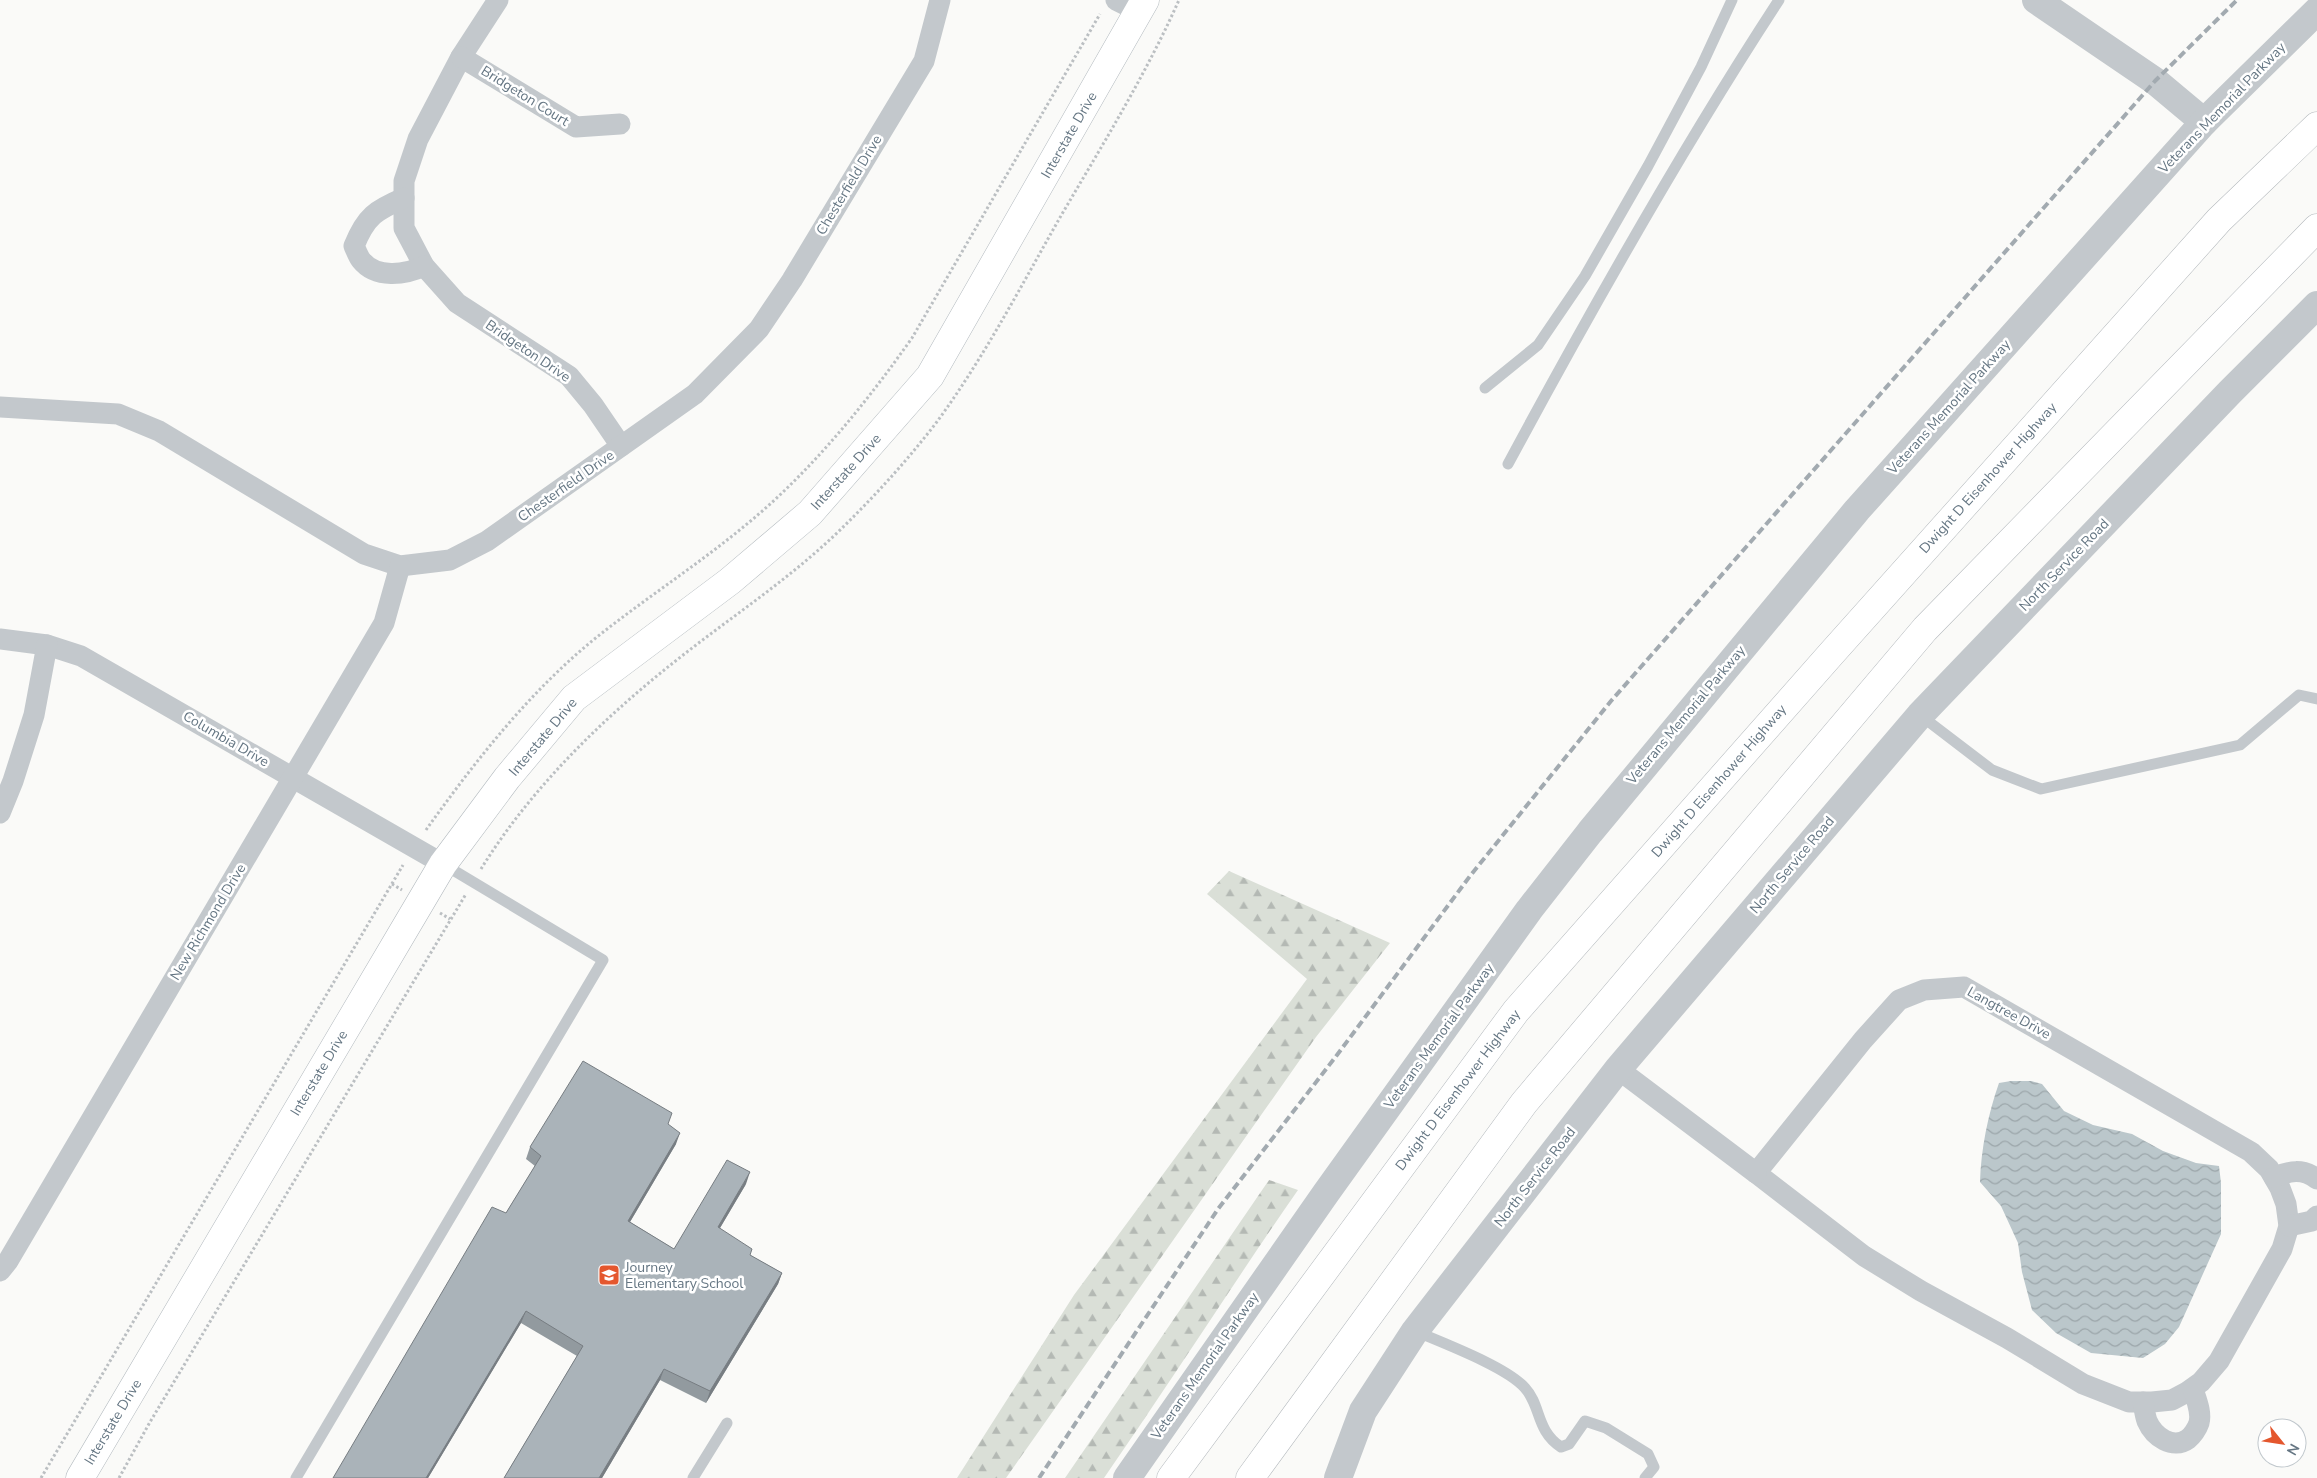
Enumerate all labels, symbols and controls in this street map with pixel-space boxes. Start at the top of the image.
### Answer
street label: Veterans Memorial Parkway [2153,38,2290,179]
street label: Bridgeton Court [477,61,573,131]
street label: Interstate Drive [1037,88,1101,182]
street label: Chesterfield Drive [812,131,886,239]
street label: Bridgeton Drive [482,315,574,387]
street label: Veterans Memorial Parkway [1882,335,2015,479]
street label: Dwight D Eisenhower Highway [1915,398,2062,558]
street label: Interstate Drive [807,430,885,514]
street label: Chesterfield Drive [514,446,618,526]
street label: North Service Road [2015,515,2113,615]
street label: Veterans Memorial Parkway [1622,641,1750,789]
street label: Interstate Drive [505,694,581,780]
street label: Dwight D Eisenhower Highway [1647,700,1791,862]
street label: Columbia Drive [180,707,272,771]
street label: North Service Road [1746,812,1838,918]
street label: New Richmond Drive [166,860,250,984]
street label: Veterans Memorial Parkway [1379,959,1499,1113]
street label: Langtree Drive [1964,982,2054,1044]
street label: Dwight D Eisenhower Highway [1391,1005,1525,1174]
street label: Interstate Drive [286,1027,352,1119]
street label: North Service Road [1490,1123,1580,1231]
place label: Journey Elementary School [624,1258,744,1293]
school or university icon: Journey Elementary School [597,1263,621,1287]
street label: Veterans Memorial Parkway [1146,1288,1264,1444]
street label: Interstate Drive [80,1376,146,1468]
north arrow [2257,1418,2307,1468]
text: N [2282,1440,2304,1459]

